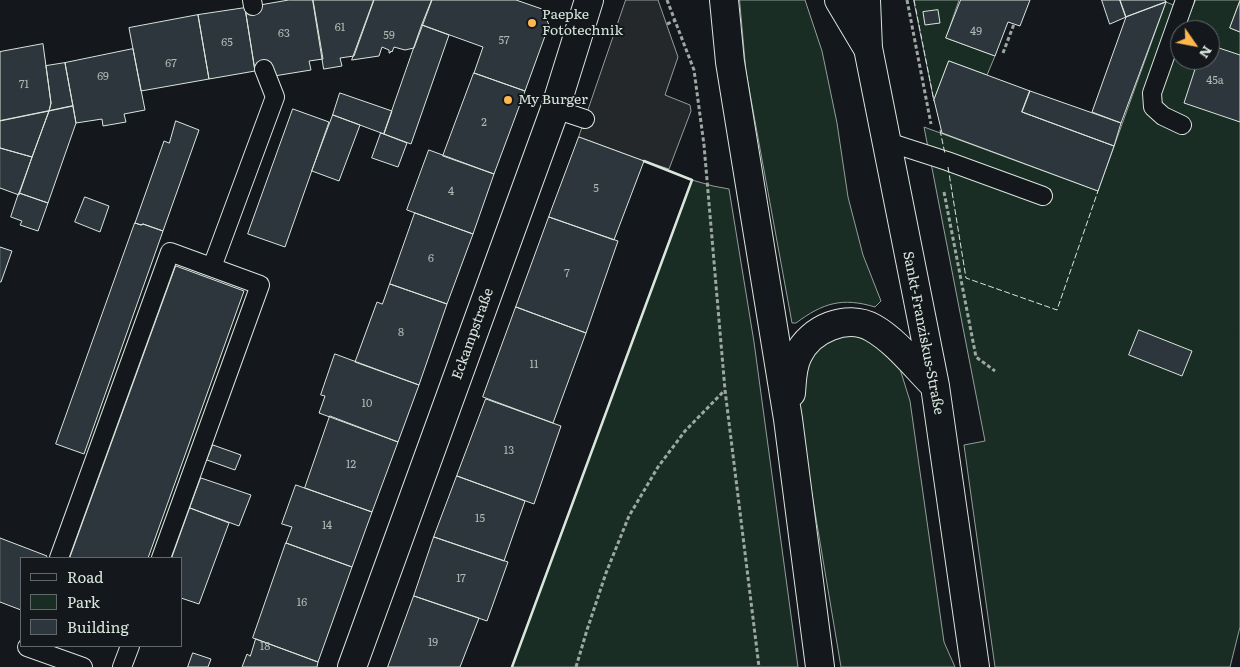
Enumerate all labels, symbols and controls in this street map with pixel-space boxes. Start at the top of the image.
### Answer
place label: Paepke Fototechnik [542,7,623,40]
marker: Paepke Fototechnik [526,17,538,29]
north arrow [1170,20,1220,70]
house number: 61 [335,21,345,35]
house number: 49 [970,25,982,39]
house number: 63 [278,27,290,41]
house number: 59 [383,29,395,43]
house number: 57 [498,34,510,48]
house number: 65 [221,36,233,50]
text: N [1195,42,1218,63]
house number: 67 [165,57,177,71]
house number: 69 [97,70,109,84]
house number: 45a [1206,74,1224,88]
house number: 71 [19,78,29,92]
place label: My Burger [518,92,588,108]
marker: My Burger [502,94,514,106]
house number: 2 [481,116,487,130]
house number: 5 [593,182,599,196]
house number: 4 [448,185,454,199]
street label: Sankt-Franziskus-Straße [899,250,947,416]
house number: 6 [428,252,434,266]
house number: 7 [564,267,570,281]
street label: Eckampstraße [449,286,497,382]
house number: 8 [398,326,404,340]
house number: 11 [530,358,538,372]
house number: 10 [362,397,372,411]
house number: 13 [504,444,514,458]
house number: 12 [346,458,356,472]
house number: 15 [475,512,485,526]
house number: 14 [322,519,332,533]
legend [20,557,182,647]
text: Road [67,565,103,588]
house number: 17 [456,572,466,586]
text: Park [67,590,100,613]
house number: 16 [297,596,307,610]
text: Building [67,615,129,638]
house number: 19 [428,636,438,650]
house number: 18 [260,640,270,654]

